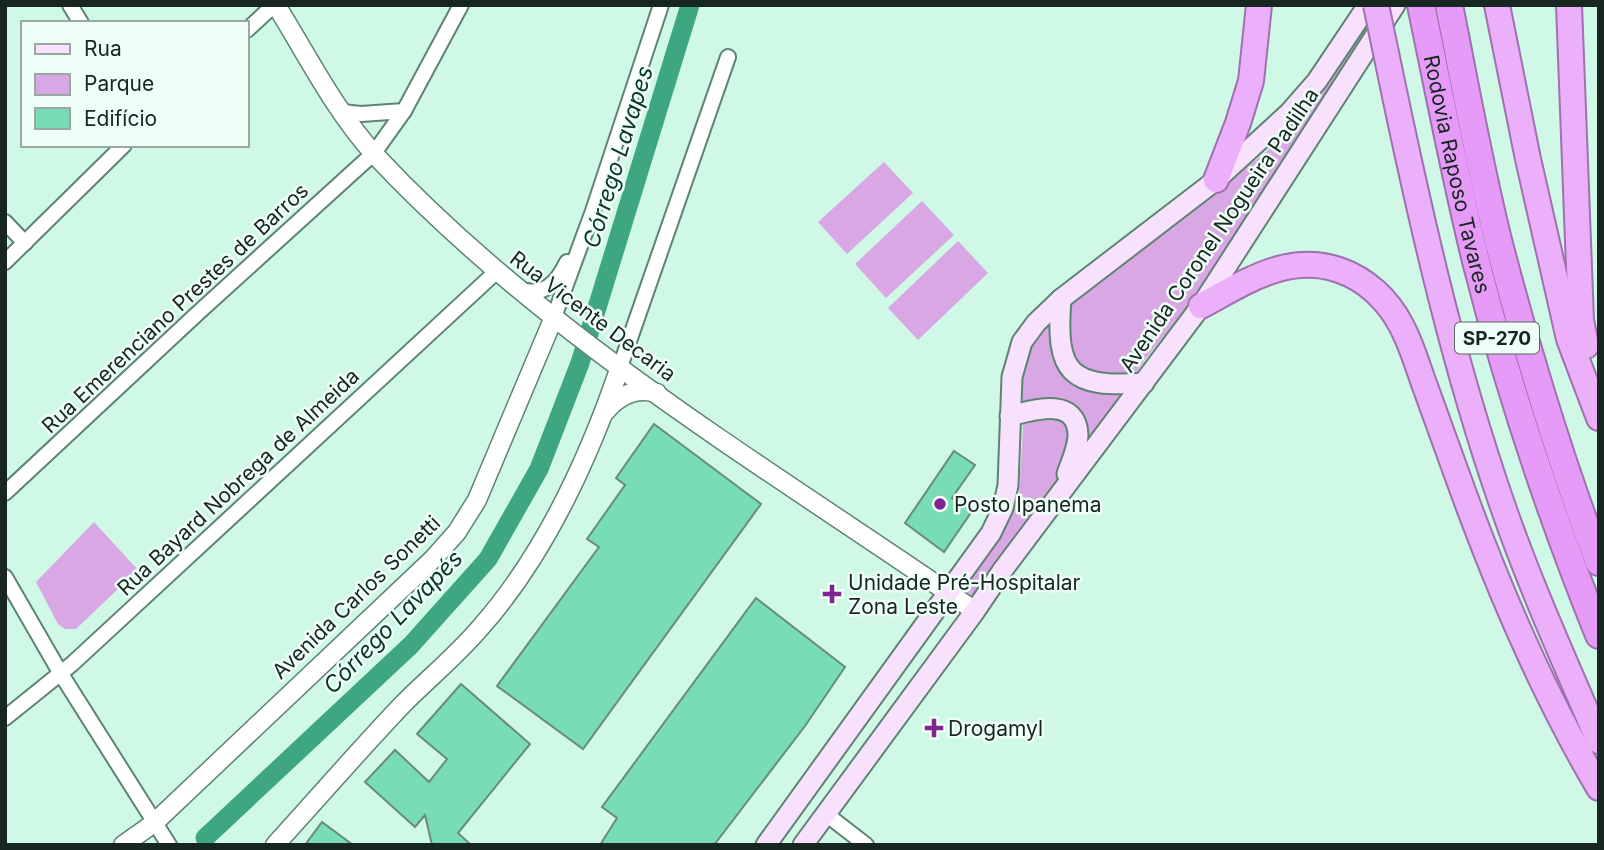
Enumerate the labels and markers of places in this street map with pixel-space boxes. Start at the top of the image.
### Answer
place label: Posto Ipanema [954,492,1101,517]
marker: Posto Ipanema [932,496,948,512]
place label: Unidade Pré-Hospitalar Zona Leste [848,570,1081,619]
marker: Unidade Pré-Hospitalar Zona Leste [822,584,842,604]
place label: Drogamyl [948,716,1043,741]
marker: Drogamyl [926,720,942,736]

